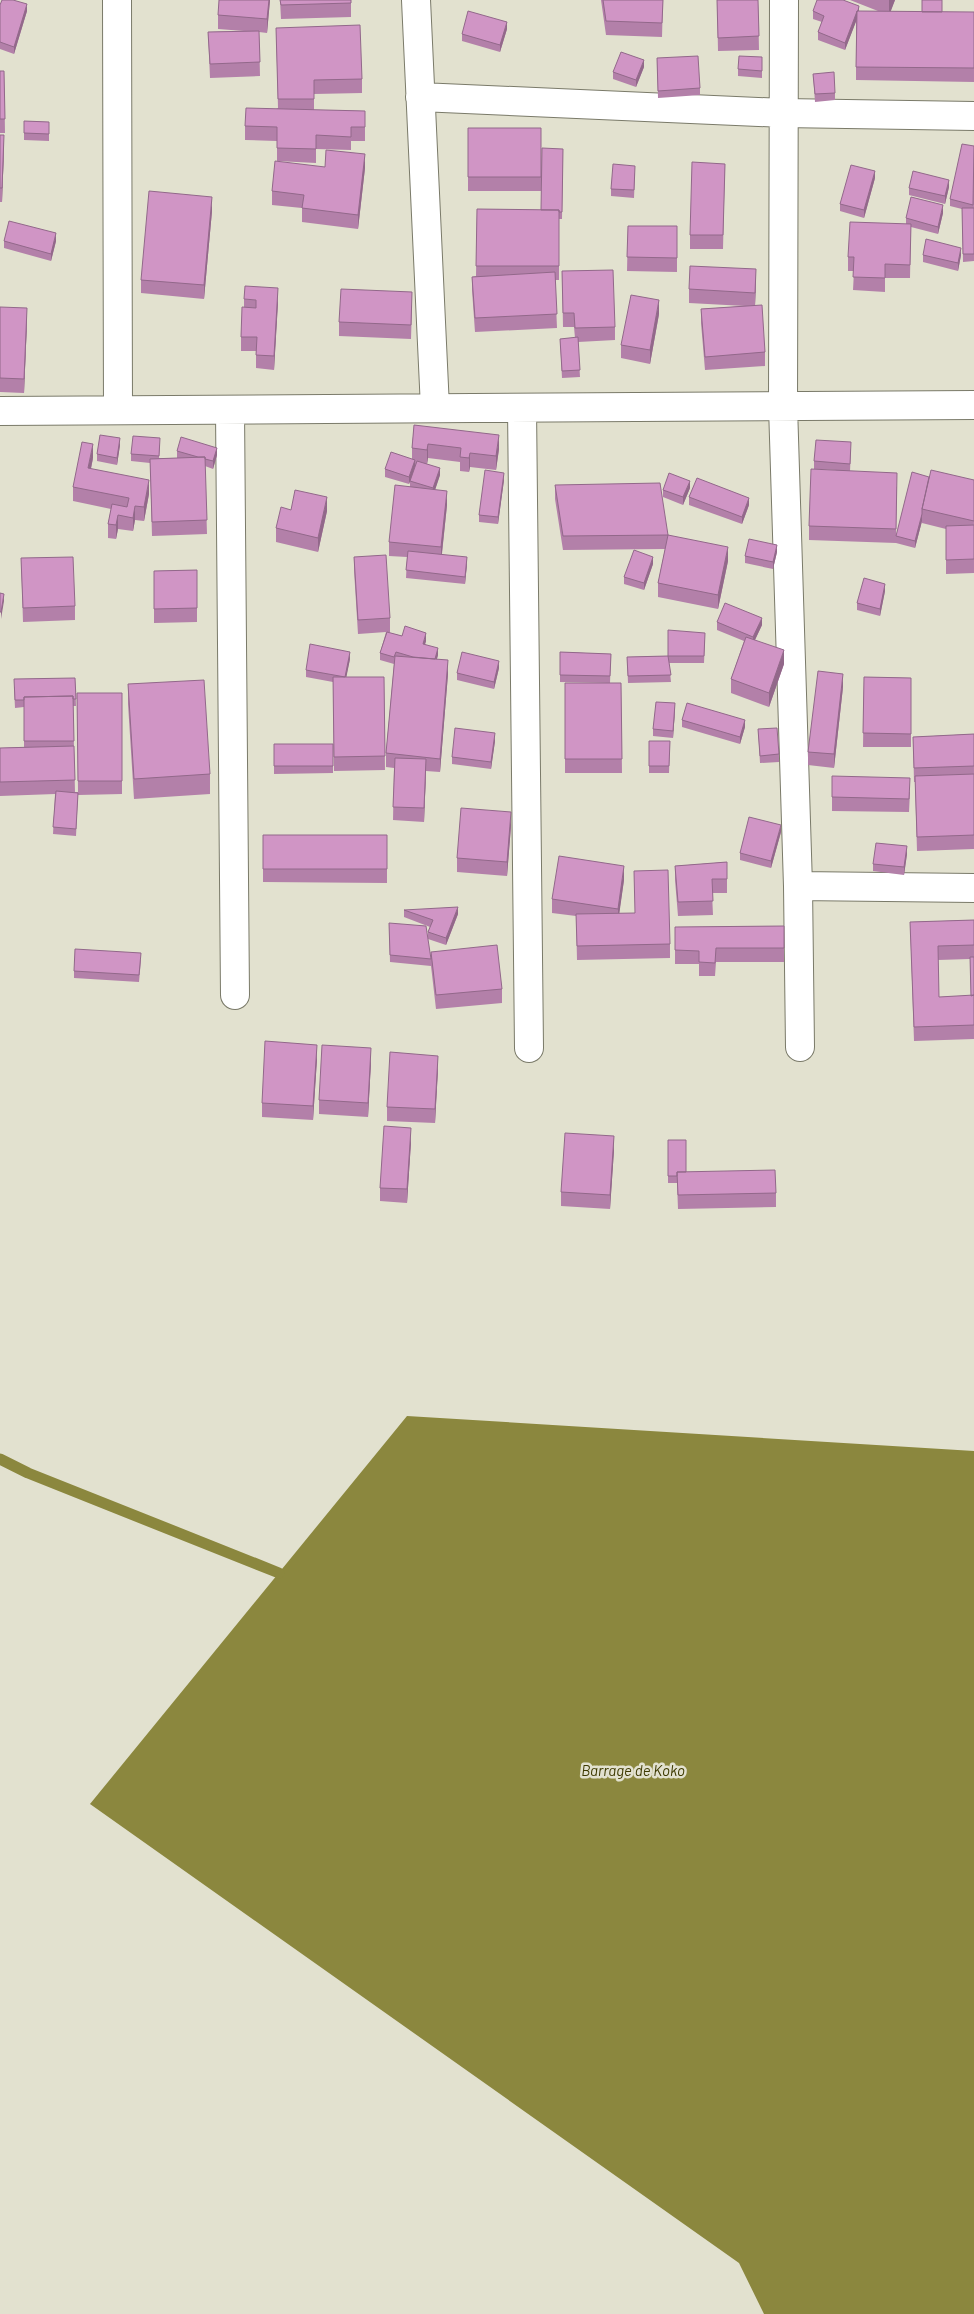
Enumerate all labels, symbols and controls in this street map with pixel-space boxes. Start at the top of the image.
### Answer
water label: Barrage de Koko [581,1761,685,1779]

